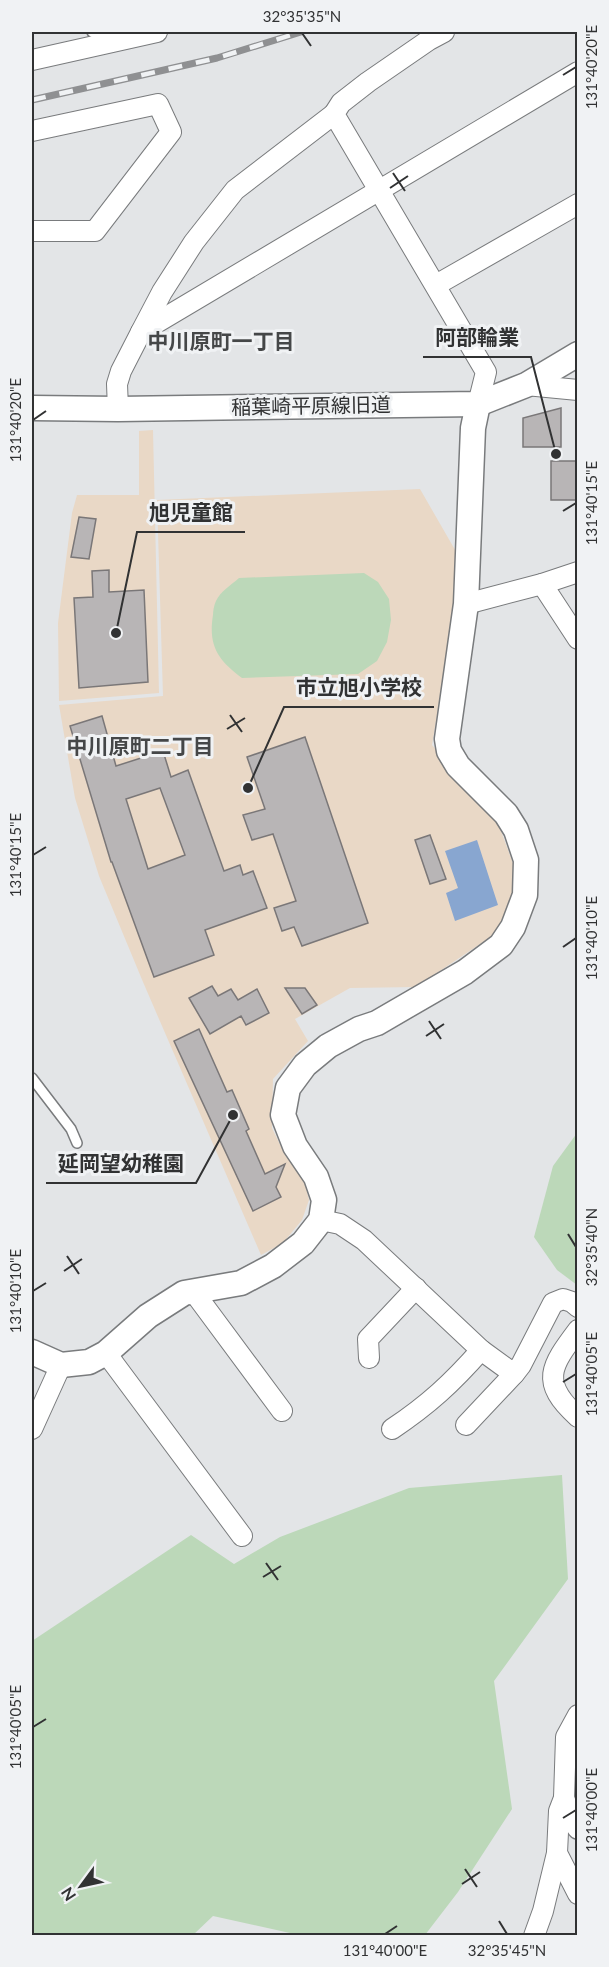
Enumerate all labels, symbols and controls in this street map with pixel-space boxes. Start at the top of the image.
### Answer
text: 32°35'35"N [263,7,341,25]
text: 131°40'20"E [582,25,600,109]
callout: 阿部輪業 [423,318,531,357]
text: 阿部輪業 [435,324,519,349]
district label: 中川原町一丁目 [148,328,295,353]
text: 131°40'20"E [6,378,24,462]
street label: 稲葉崎平原線旧道 [231,392,391,418]
text: 131°40'15"E [582,461,600,545]
callout: 旭児童館 [137,493,245,532]
text: 旭児童館 [149,499,233,524]
callout: 市立旭小学校 [284,668,434,707]
text: 市立旭小学校 [296,674,422,699]
district label: 中川原町二丁目 [67,733,214,758]
text: 131°40'15"E [6,813,24,897]
text: 131°40'10"E [582,896,600,980]
callout: 延岡望幼稚園 [46,1144,196,1183]
text: 延岡望幼稚園 [58,1150,184,1175]
text: 32°35'40"N [582,1208,600,1286]
text: 131°40'10"E [6,1249,24,1333]
text: 131°40'05"E [582,1332,600,1416]
text: 131°40'05"E [6,1685,24,1769]
text: 131°40'00"E [582,1768,600,1852]
north arrow [51,1856,111,1916]
text: N [57,1884,79,1905]
text: 131°40'00"E [343,1941,427,1959]
text: 32°35'45"N [468,1941,546,1959]

